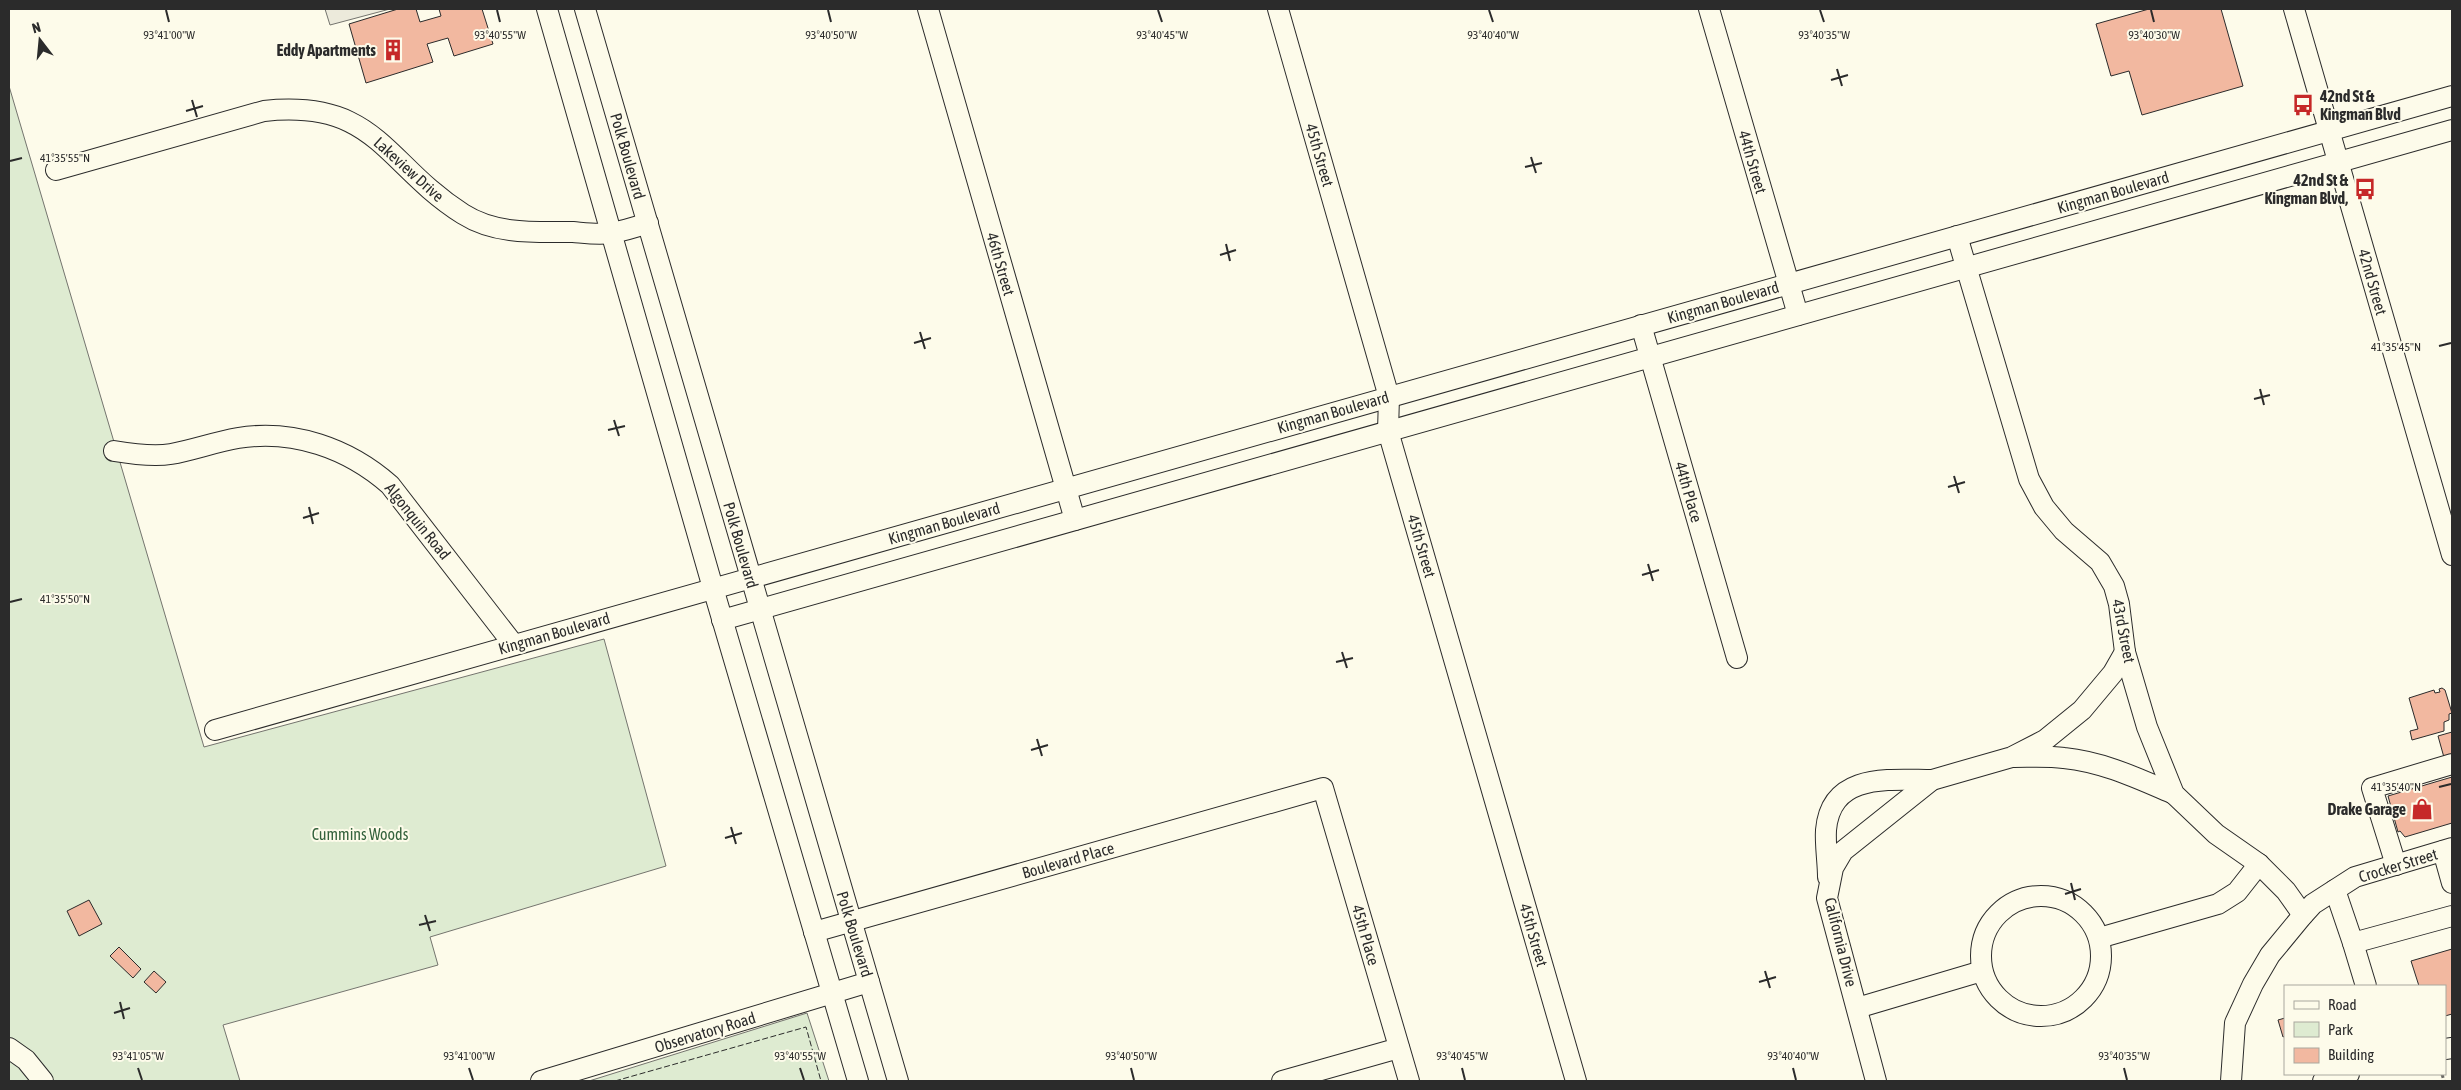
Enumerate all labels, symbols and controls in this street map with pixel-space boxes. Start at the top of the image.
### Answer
north arrow [15,15,65,65]
text: N [30,19,43,36]
text: 93°41'00"W [143,28,195,42]
text: 93°40'55"W [474,28,526,42]
text: 93°40'50"W [805,28,857,42]
text: 93°40'45"W [1136,28,1188,42]
text: 93°40'40"W [1467,28,1519,42]
text: 93°40'35"W [1798,28,1850,42]
text: 93°40'30"W [2128,28,2180,42]
building icon: Eddy Apartments [380,37,406,63]
place label: Eddy Apartments [276,41,376,59]
place label: 42nd St & Kingman Blvd [2319,87,2401,123]
bus stop icon: 42nd St & Kingman Blvd [2290,92,2316,118]
street label: Polk Boulevard [607,111,649,201]
street label: 45th Street [1302,121,1338,189]
street label: 44th Street [1735,128,1771,196]
street label: Lakeview Drive [370,133,448,205]
text: 41°35'55"N [40,151,90,165]
street label: Kingman Boulevard [2055,167,2171,217]
place label: 42nd St & Kingman Blvd, [2264,171,2349,207]
bus stop icon: 42nd St & Kingman Blvd, [2352,176,2378,202]
street label: 46th Street [983,230,1019,298]
street label: 42nd Street [2355,247,2391,317]
street label: Kingman Boulevard [1665,277,1781,327]
text: 41°35'45"N [2371,340,2421,354]
street label: Kingman Boulevard [1275,387,1391,437]
street label: 44th Place [1672,460,1706,524]
street label: Algonquin Road [381,479,454,563]
street label: Kingman Boulevard [886,498,1002,548]
street label: Polk Boulevard [720,500,762,590]
street label: 45th Street [1404,512,1440,580]
text: 41°35'50"N [40,592,90,606]
street label: 43rd Street [2109,598,2139,665]
street label: Kingman Boulevard [496,608,612,658]
text: 41°35'40"N [2371,780,2421,794]
shop icon: Drake Garage [2409,796,2435,822]
place label: Drake Garage [2327,800,2406,818]
park label: Cummins Woods [312,825,409,843]
street label: Boulevard Place [1020,838,1116,882]
street label: Crocker Street [2356,844,2440,886]
street label: Polk Boulevard [833,889,877,979]
street label: California Drive [1821,895,1861,989]
street label: 45th Street [1516,901,1552,969]
street label: 45th Place [1349,903,1383,967]
legend [2284,985,2446,1075]
text: Road [2328,996,2357,1013]
street label: Observatory Road [652,1008,758,1057]
text: Park [2328,1021,2353,1038]
text: Building [2328,1046,2374,1063]
text: 93°41'05"W [112,1049,164,1063]
text: 93°41'00"W [443,1049,495,1063]
text: 93°40'55"W [774,1049,826,1063]
text: 93°40'50"W [1105,1049,1157,1063]
text: 93°40'45"W [1436,1049,1488,1063]
text: 93°40'40"W [1767,1049,1819,1063]
text: 93°40'35"W [2098,1049,2150,1063]

